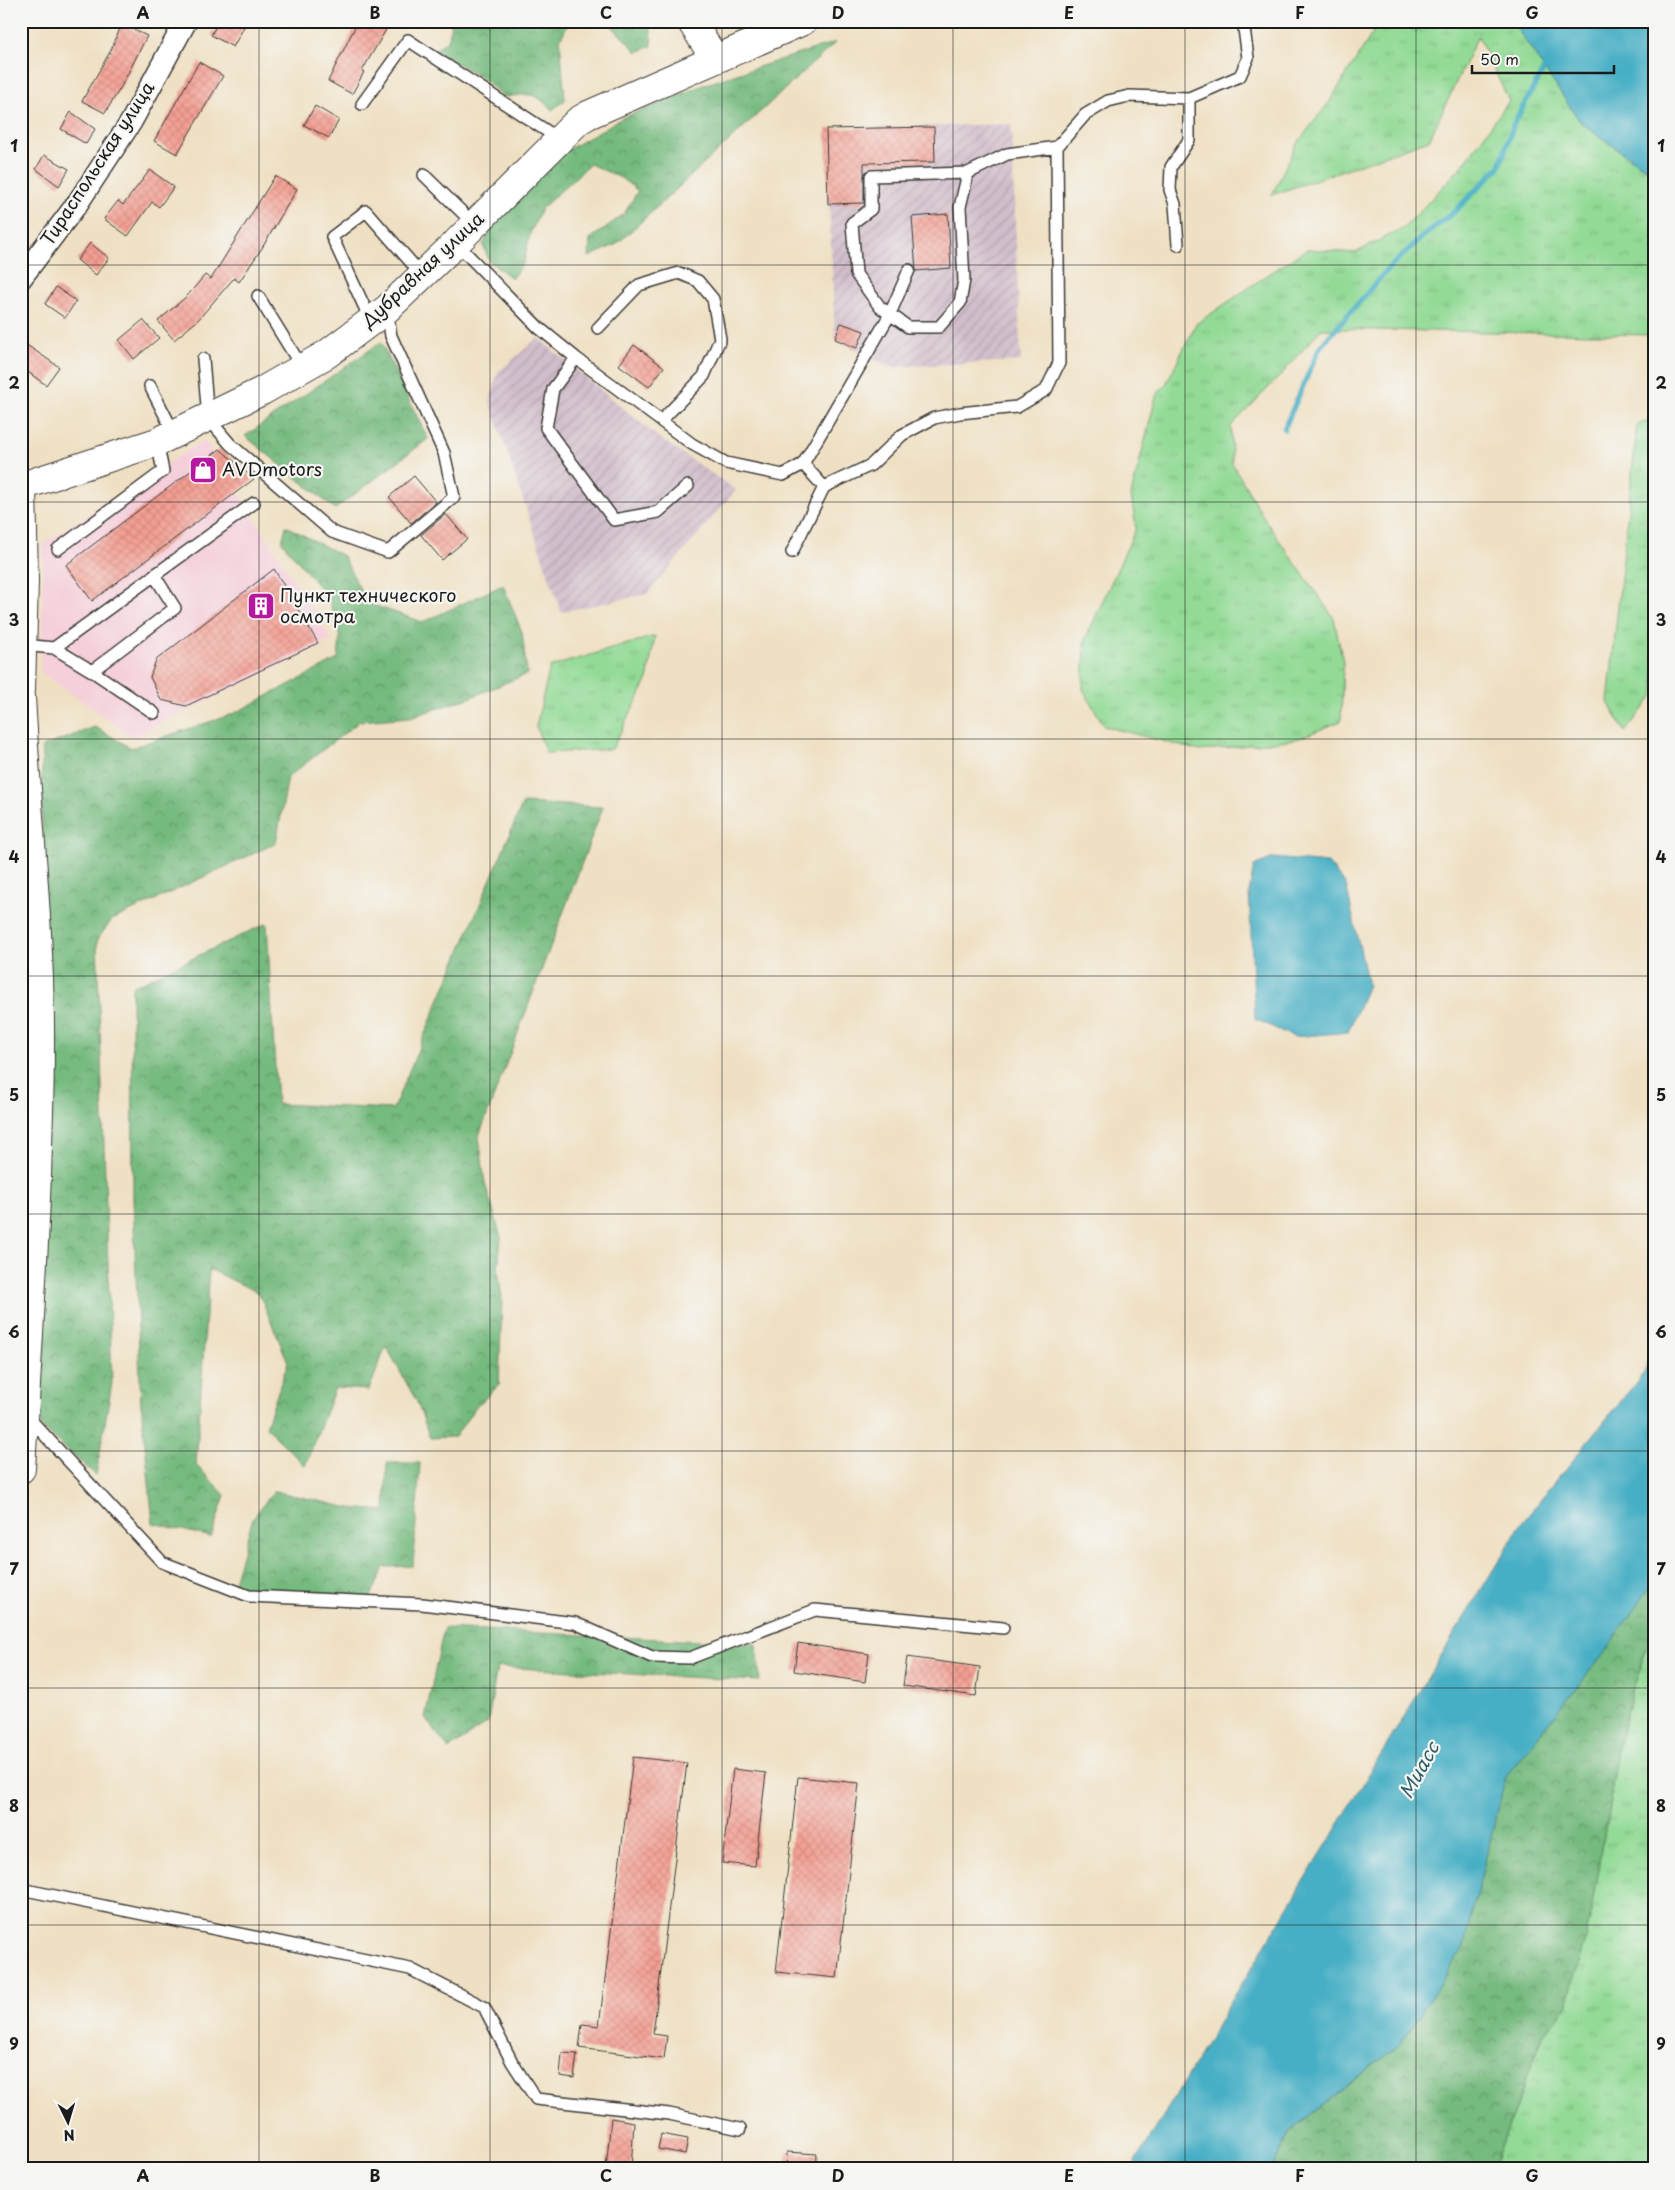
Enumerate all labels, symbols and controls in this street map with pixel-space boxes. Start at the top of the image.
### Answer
text: A [137,0,150,24]
text: B [370,0,381,24]
text: C [600,0,612,24]
text: D [832,0,844,24]
text: E [1064,0,1074,24]
text: F [1295,0,1305,24]
text: G [1525,0,1539,24]
scale bar [1472,42,1615,74]
text: 50 m [1480,47,1519,70]
street label: Тираспольская улица [33,75,160,251]
text: 1 [10,133,18,157]
text: 1 [1657,133,1665,157]
street label: Дубравная улица [354,204,490,334]
text: 2 [8,370,20,394]
text: 2 [1655,370,1667,394]
shop icon: AVDmotors [188,455,218,485]
place label: AVDmotors [222,455,322,482]
place label: Пункт технического осмотра [280,581,456,629]
building icon: Пункт технического осмотра [246,591,276,621]
text: 3 [9,607,19,631]
text: 3 [1656,607,1666,631]
text: 4 [9,844,20,868]
text: 4 [1656,844,1667,868]
text: 5 [9,1082,19,1106]
text: 5 [1656,1082,1666,1106]
text: 6 [8,1319,20,1343]
text: 6 [1655,1319,1667,1343]
text: 7 [9,1556,19,1580]
text: 7 [1656,1556,1666,1580]
water label: Миасс [1391,1735,1446,1803]
text: 8 [9,1793,19,1817]
text: 8 [1656,1793,1666,1817]
text: 9 [9,2031,19,2055]
text: 9 [1656,2031,1666,2055]
north arrow [42,2098,92,2148]
text: N [63,2125,76,2146]
text: A [137,2163,150,2187]
text: B [370,2163,381,2187]
text: C [600,2163,612,2187]
text: D [832,2163,844,2187]
text: E [1064,2163,1074,2187]
text: F [1295,2163,1305,2187]
text: G [1525,2163,1539,2187]

